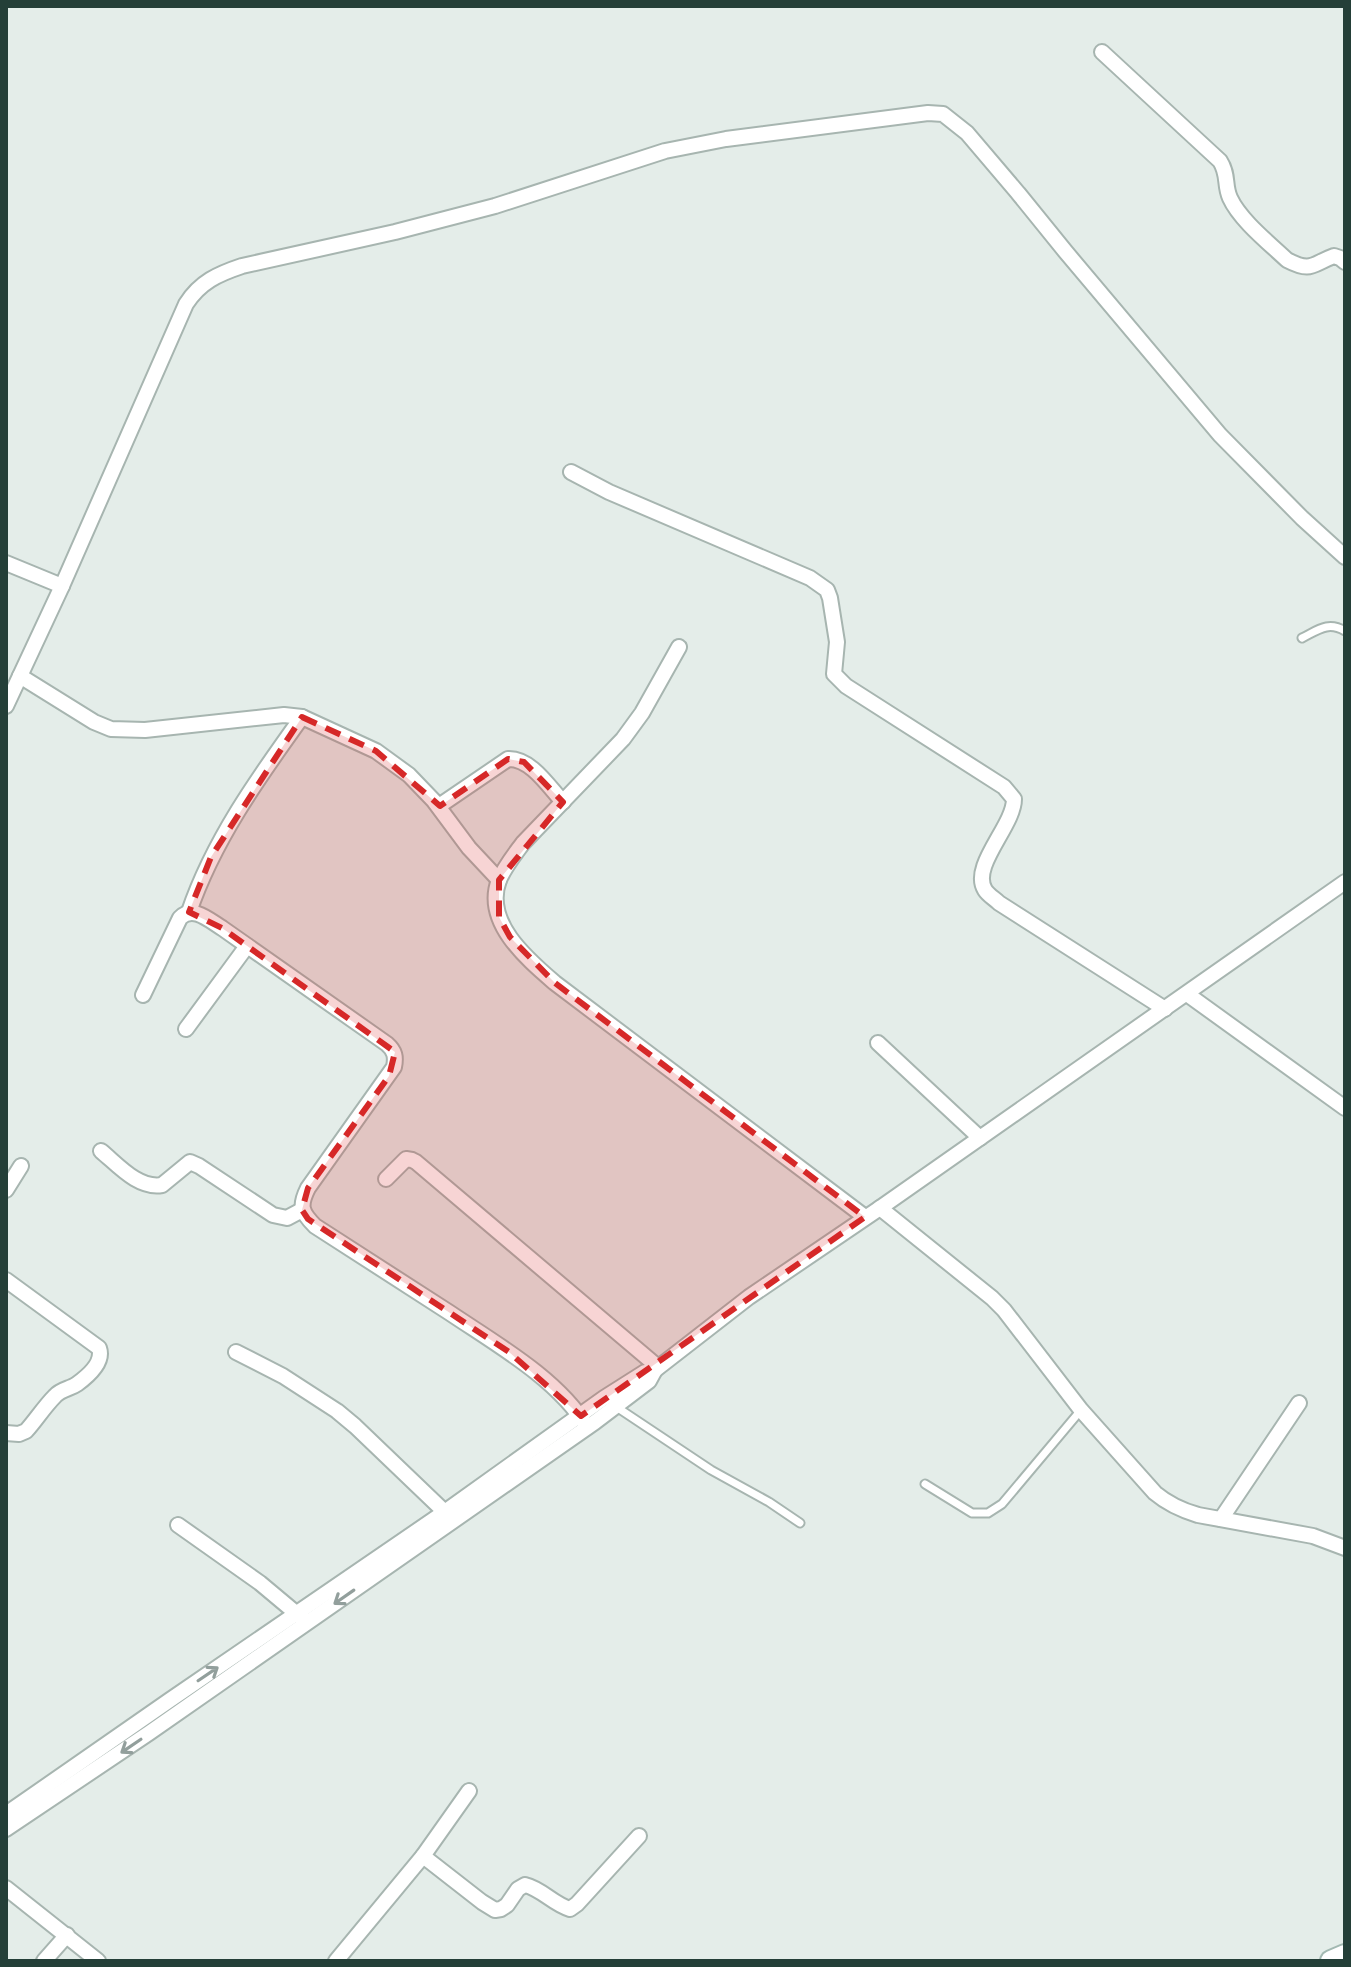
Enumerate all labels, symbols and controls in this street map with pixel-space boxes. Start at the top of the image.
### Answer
one-way arrow [333,1589,356,1605]
one-way arrow [196,1665,218,1682]
one-way arrow [120,1738,143,1754]

